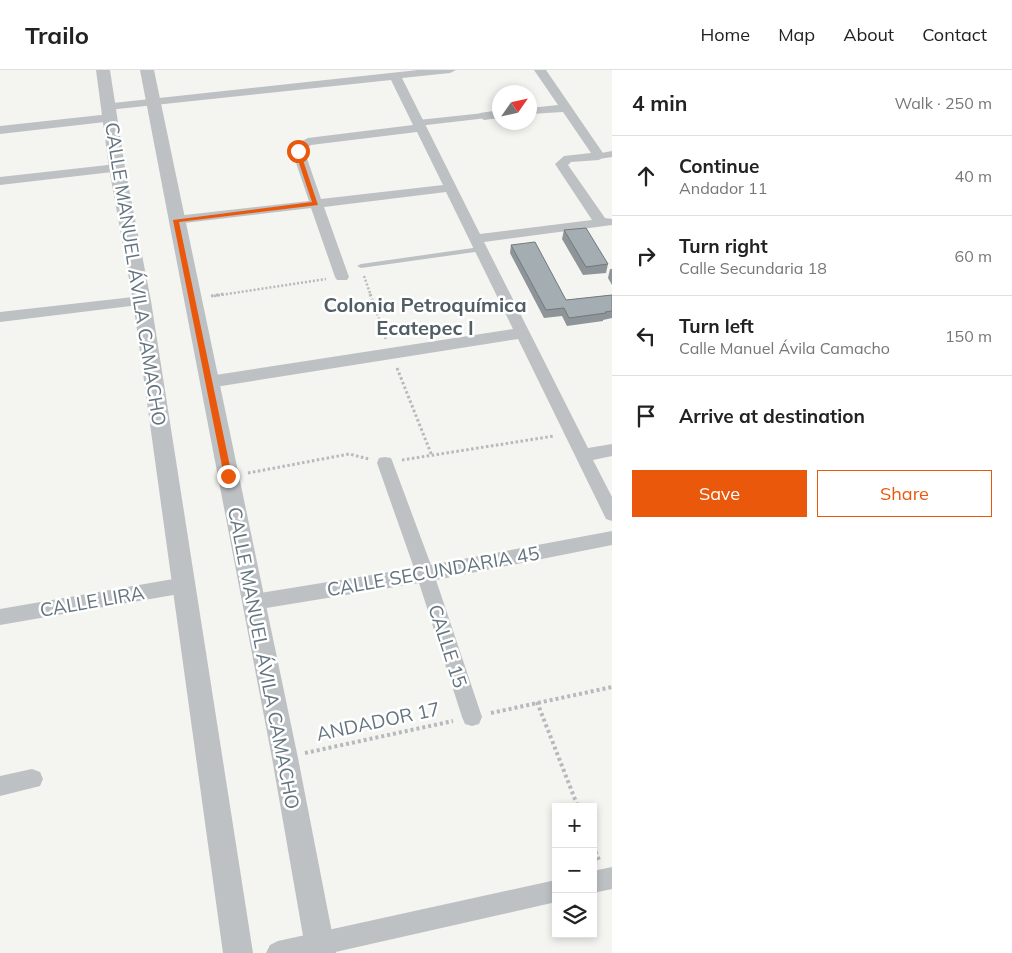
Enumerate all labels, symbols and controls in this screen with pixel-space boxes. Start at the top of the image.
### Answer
text: Trailo [25,20,89,50]
text: Home [700,23,750,46]
text: Map [778,23,815,46]
text: About [843,23,894,46]
text: Contact [922,23,987,46]
north arrow [492,85,537,130]
text: 4 min [632,90,687,116]
text: Walk · 250 m [894,93,992,113]
street label: CALLE MANUEL ÁVILA CAMACHO [100,120,172,428]
route start [287,140,310,163]
text: Continue [679,154,759,178]
icon: ahead [632,162,660,190]
text: 40 m [955,166,992,186]
text: Andador 11 [679,178,767,198]
text: Turn right [679,234,768,258]
icon: right [632,242,660,270]
text: 60 m [955,246,992,266]
text: Calle Secundaria 18 [679,258,827,278]
district label: Colonia Petroquímica Ecatepec I [323,292,527,340]
text: Turn left [679,314,754,338]
icon: left [632,322,660,350]
text: 150 m [945,326,992,346]
text: Calle Manuel Ávila Camacho [679,338,890,358]
icon: arrive [632,402,660,430]
text: Arrive at destination [679,404,865,428]
route end [217,465,240,488]
button: Save [632,470,807,517]
button: Share [817,470,992,517]
street label: CALLE MANUEL ÁVILA CAMACHO [223,505,305,811]
street label: CALLE SECUNDARIA 45 [325,540,541,602]
street label: CALLE LIRA [38,580,146,622]
street label: CALLE 15 [423,601,473,691]
street label: ANDADOR 17 [314,696,442,746]
map controls [552,803,597,938]
button: + [552,803,597,848]
button: − [552,848,597,893]
button: layers [552,893,597,938]

